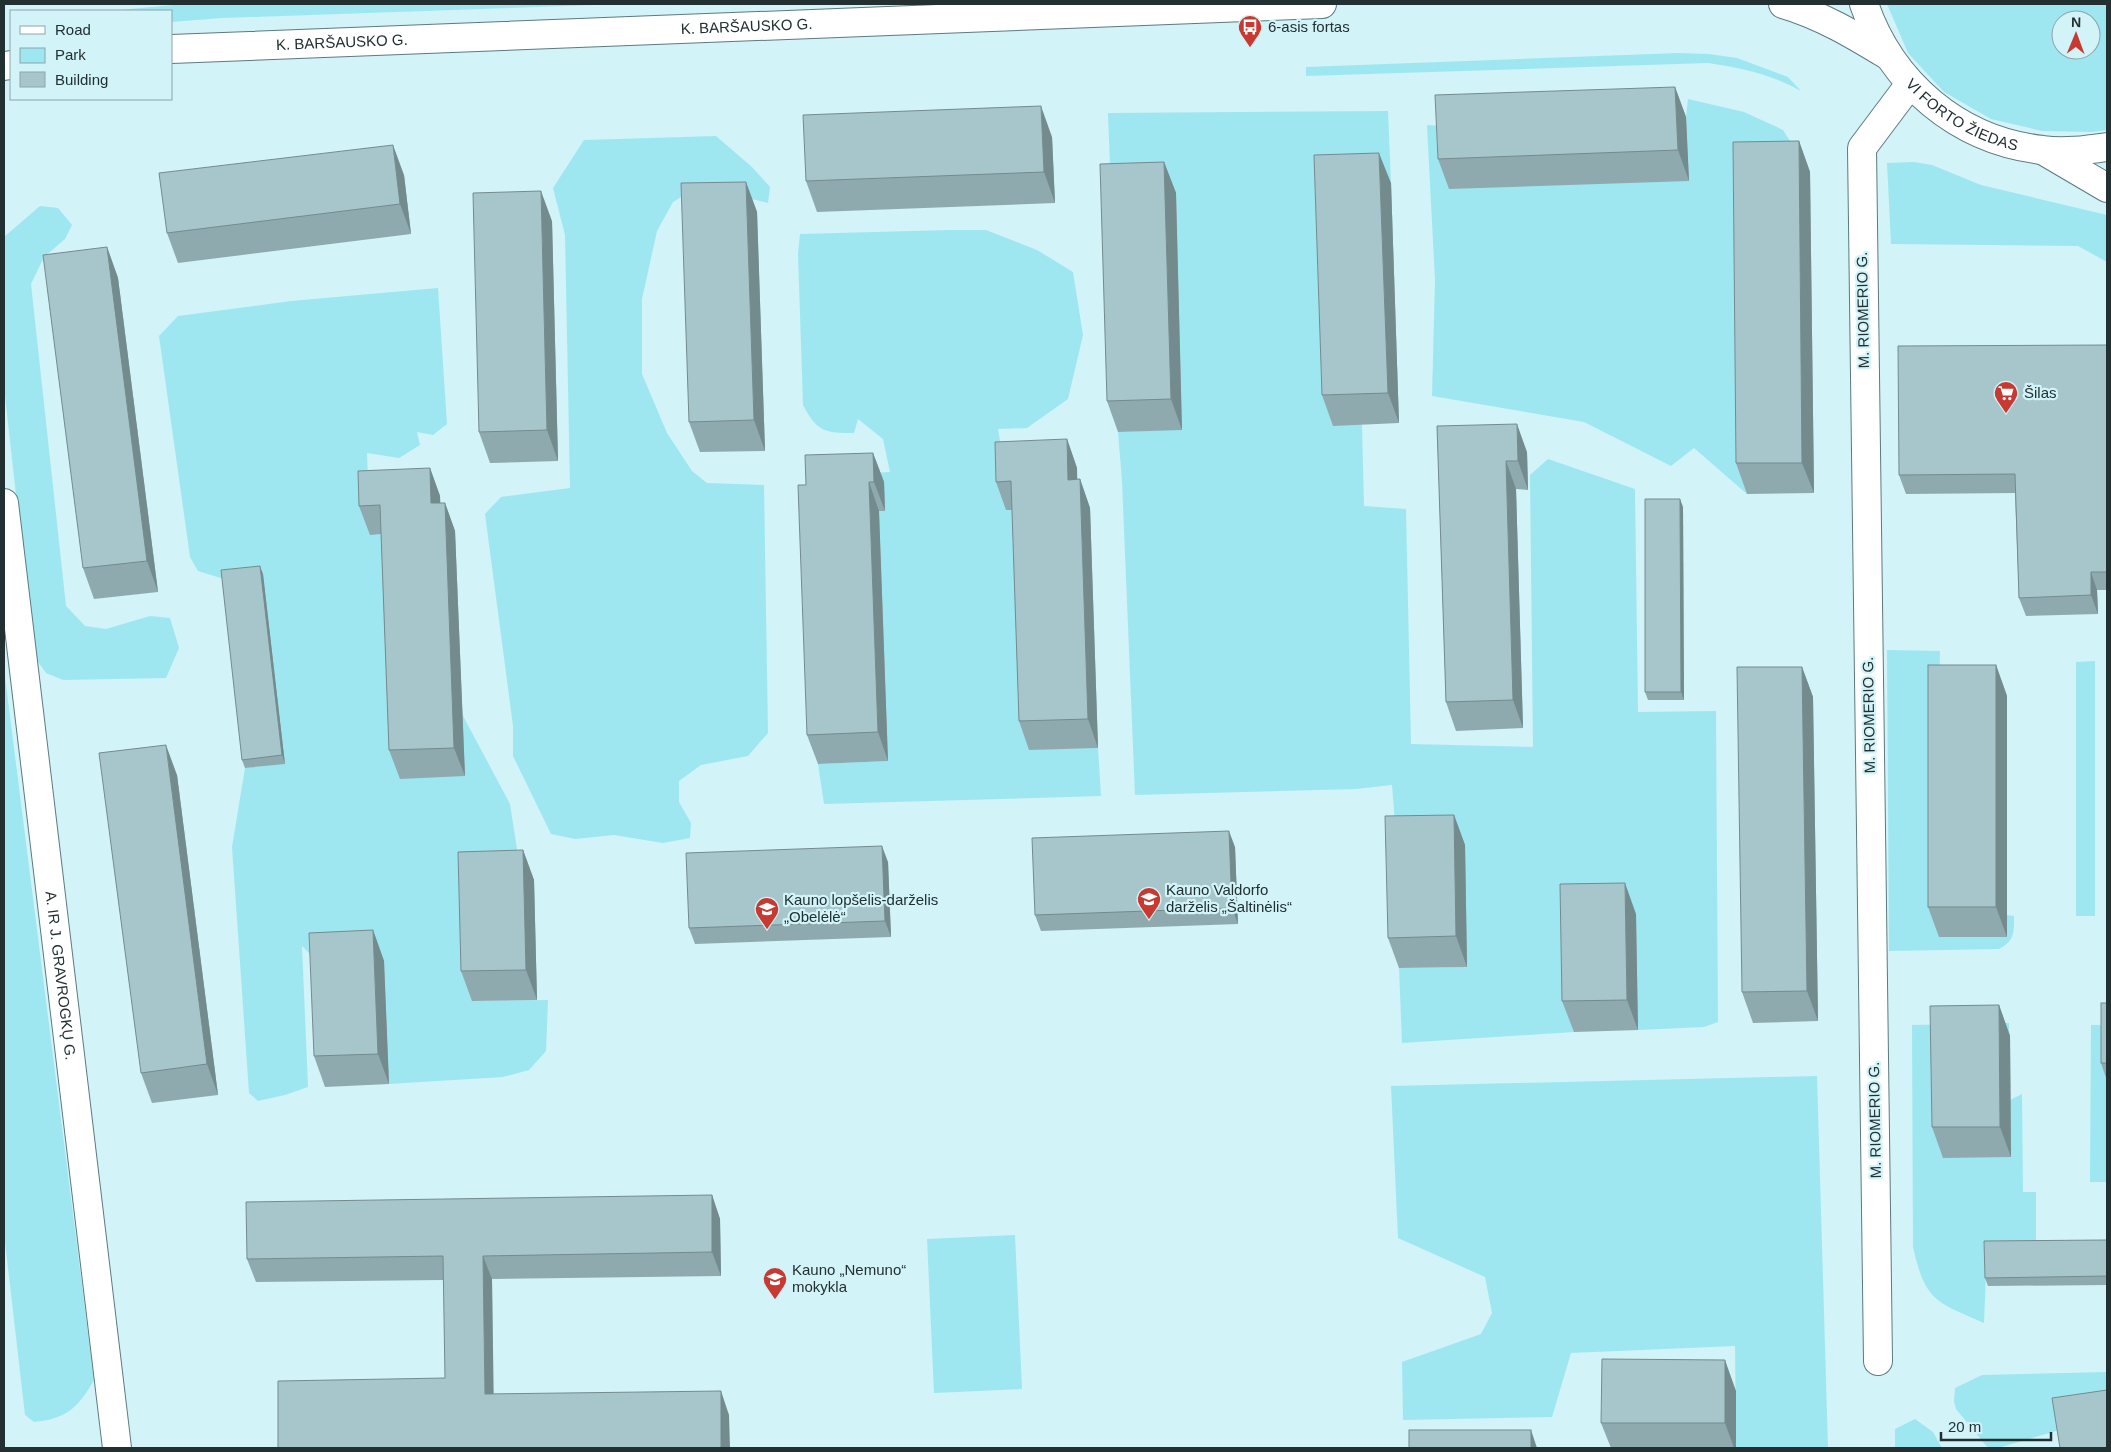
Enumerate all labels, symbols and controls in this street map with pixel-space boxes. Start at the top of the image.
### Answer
legend [10,10,172,100]
north arrow [2051,10,2101,60]
bus stop icon: 6-asis fortas [1237,14,1263,48]
text: N [2071,14,2081,30]
street label: K. BARŠAUSKO G. [680,15,813,37]
place label: 6-asis fortas [1268,18,1350,35]
text: Road [55,21,91,38]
street label: K. BARŠAUSKO G. [276,31,408,53]
text: Park [55,46,86,63]
text: Building [55,71,108,88]
street label: VI FORTO ŽIEDAS [1903,75,2020,154]
street label: M. RIOMERIO G. [1853,252,1872,368]
supermarket icon: Šilas [1993,380,2019,414]
place label: Šilas [2024,384,2057,401]
street label: M. RIOMERIO G. [1859,657,1878,773]
place label: Kauno Valdorfo darželis „Šaltinėlis“ [1166,881,1292,915]
school or university icon: Kauno Valdorfo darželis „Šaltinėlis“ [1136,886,1162,920]
street label: A. IR J. GRAVROGKŲ G. [42,890,80,1061]
place label: Kauno lopšelis-darželis „Obelėlė“ [784,891,938,925]
school or university icon: Kauno lopšelis-darželis „Obelėlė“ [754,896,780,930]
street label: M. RIOMERIO G. [1865,1062,1884,1178]
place label: Kauno „Nemuno“ mokykla [792,1261,906,1295]
school or university icon: Kauno „Nemuno“ mokykla [762,1266,788,1300]
scale bar [1941,1410,2051,1442]
text: 20 m [1948,1418,1981,1435]

